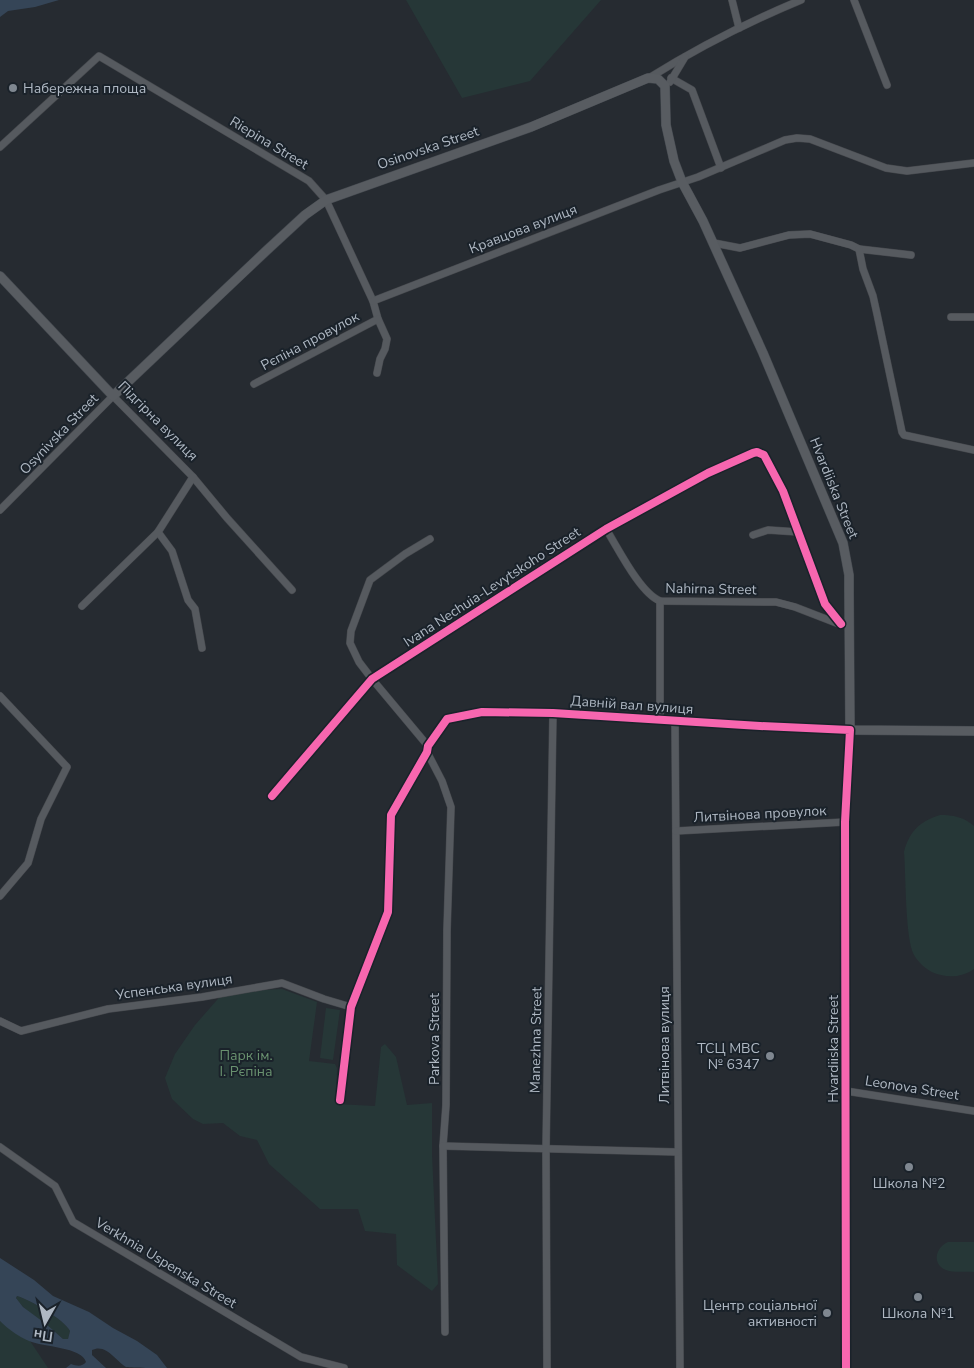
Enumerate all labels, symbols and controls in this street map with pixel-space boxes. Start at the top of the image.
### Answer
place label: Набережна площа [23,79,146,98]
marker: Набережна площа [7,82,19,94]
street label: Riepina Street [226,112,312,174]
street label: Osinovska Street [375,122,481,174]
street label: Кравцова вулиця [466,200,580,258]
street label: Рєпіна провулок [258,307,363,375]
street label: Підгірна вулиця [114,377,202,465]
street label: Osynivska Street [15,389,103,479]
street label: Hvardiiska Street [805,435,863,542]
street label: Ivana Nechuia-Levytskoho Street [400,523,584,651]
street label: Nahirna Street [665,579,757,599]
street label: Давній вал вулиця [570,691,694,719]
street label: Литвінова провулок [693,801,828,827]
street label: Успенська вулиця [113,969,234,1005]
street label: Литвінова вулиця [655,986,674,1104]
street label: Manezhna Street [526,987,546,1093]
street label: Parkova Street [425,993,444,1085]
street label: Hvardiiska Street [824,995,843,1103]
place label: ТСЦ МВС № 6347 [697,1039,760,1074]
park label: Парк ім. І. Рєпіна [219,1046,273,1081]
marker: ТСЦ МВС № 6347 [764,1050,776,1062]
street label: Leonova Street [864,1071,960,1105]
marker: Школа №2 [903,1161,915,1173]
place label: Школа №2 [873,1174,945,1193]
street label: Verkhnia Uspenska Street [91,1213,240,1313]
marker: Школа №1 [912,1291,924,1303]
place label: Центр соціальної активності [703,1296,818,1331]
north arrow [20,1298,70,1348]
place label: Школа №1 [882,1304,954,1323]
marker: Центр соціальної активності [821,1307,833,1319]
text: Пн [32,1325,54,1346]

